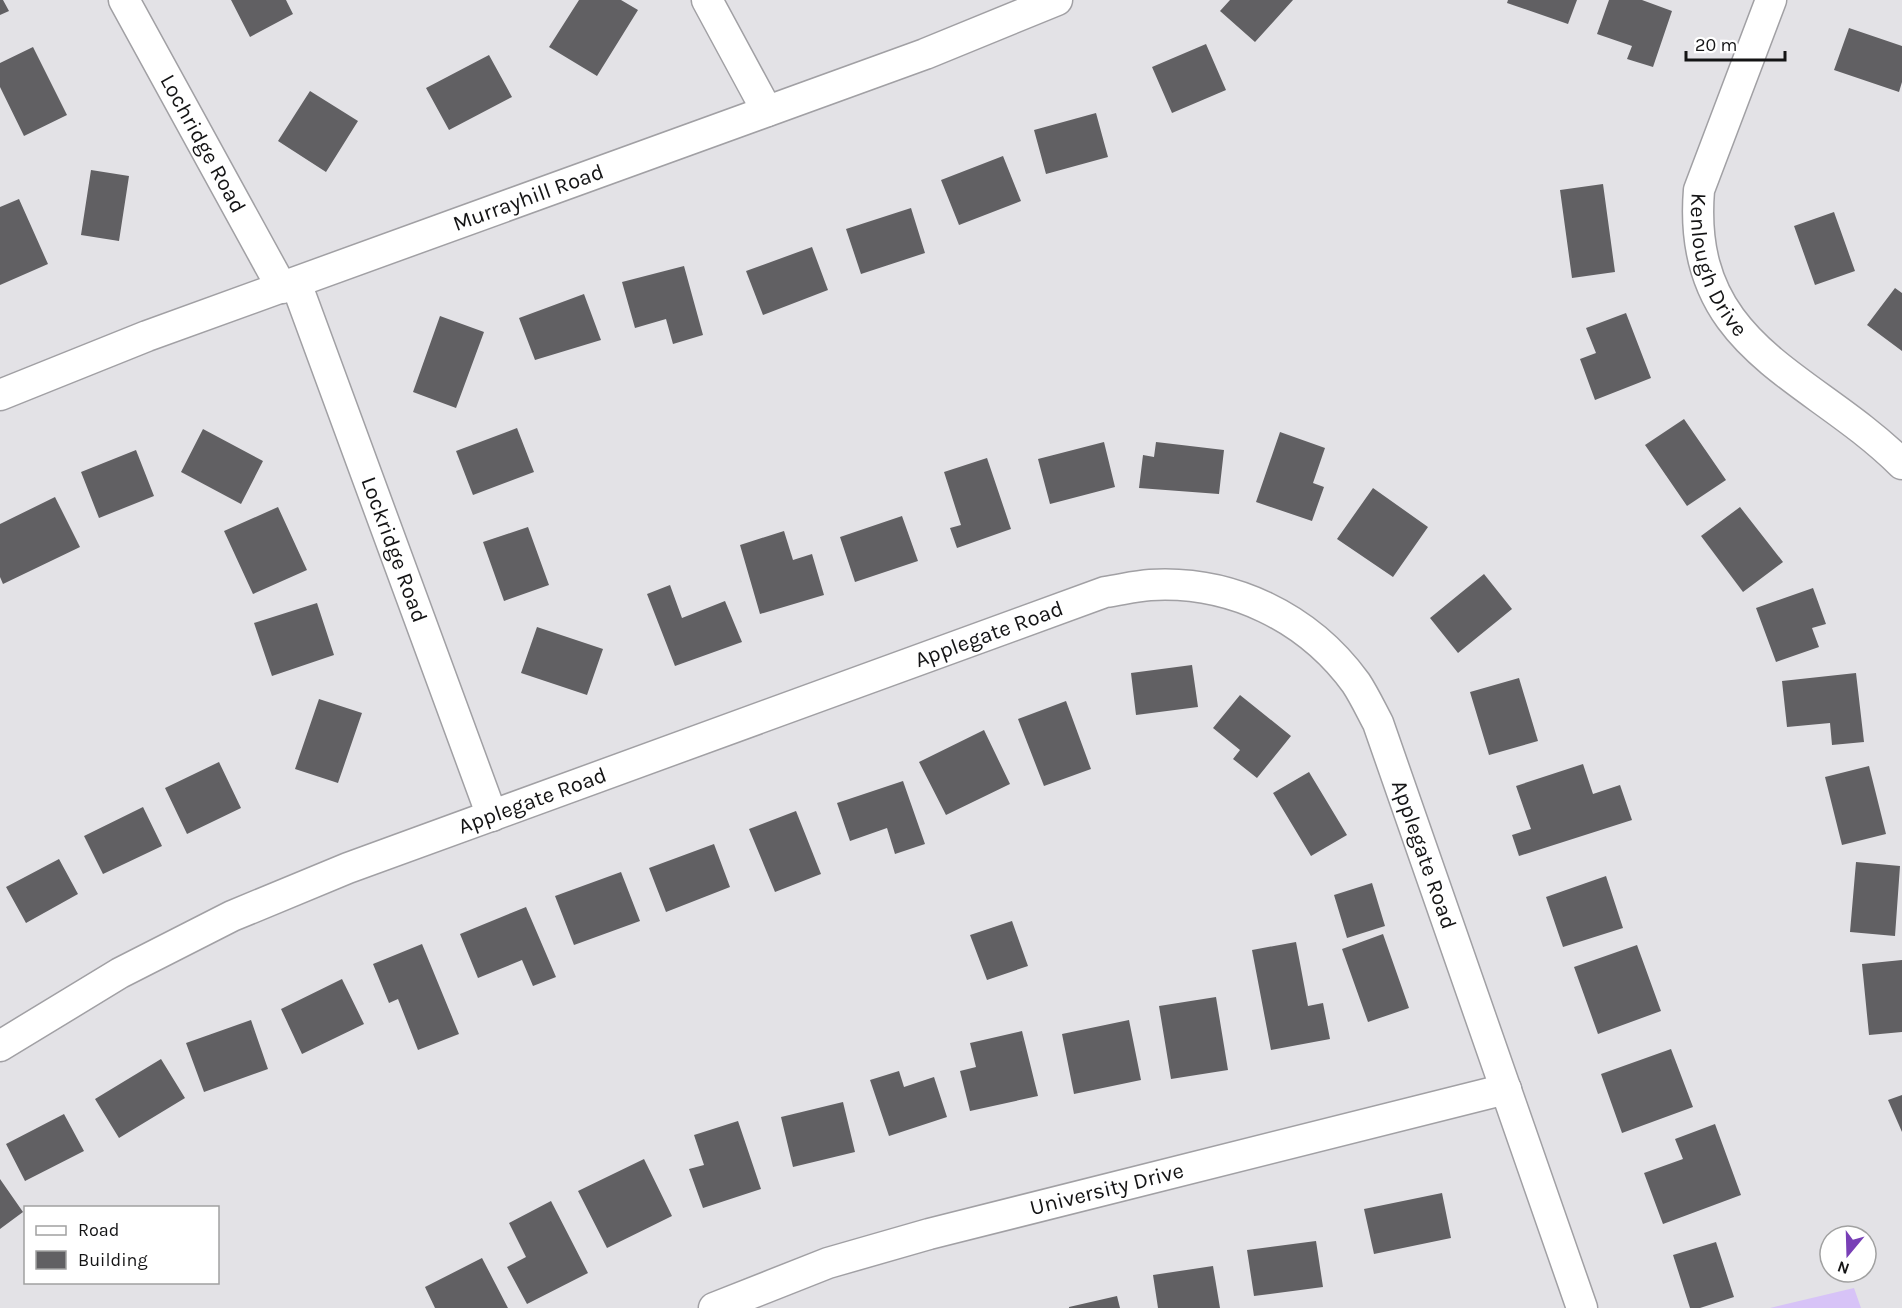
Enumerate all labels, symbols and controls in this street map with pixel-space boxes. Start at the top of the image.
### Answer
scale bar [1686,24,1785,62]
text: 20 m [1695,34,1737,56]
street label: Lochridge Road [154,70,251,218]
street label: Murrayhill Road [449,159,607,237]
street label: Kenlough Drive [1685,192,1753,342]
street label: Lockridge Road [355,473,433,626]
street label: Applegate Road [911,595,1067,673]
street label: Applegate Road [455,762,610,840]
street label: Applegate Road [1386,777,1462,932]
street label: University Drive [1027,1157,1187,1221]
legend [24,1206,219,1284]
text: Road [78,1219,119,1241]
north arrow [1818,1224,1878,1284]
text: Building [78,1249,148,1271]
text: N [1835,1257,1852,1279]

